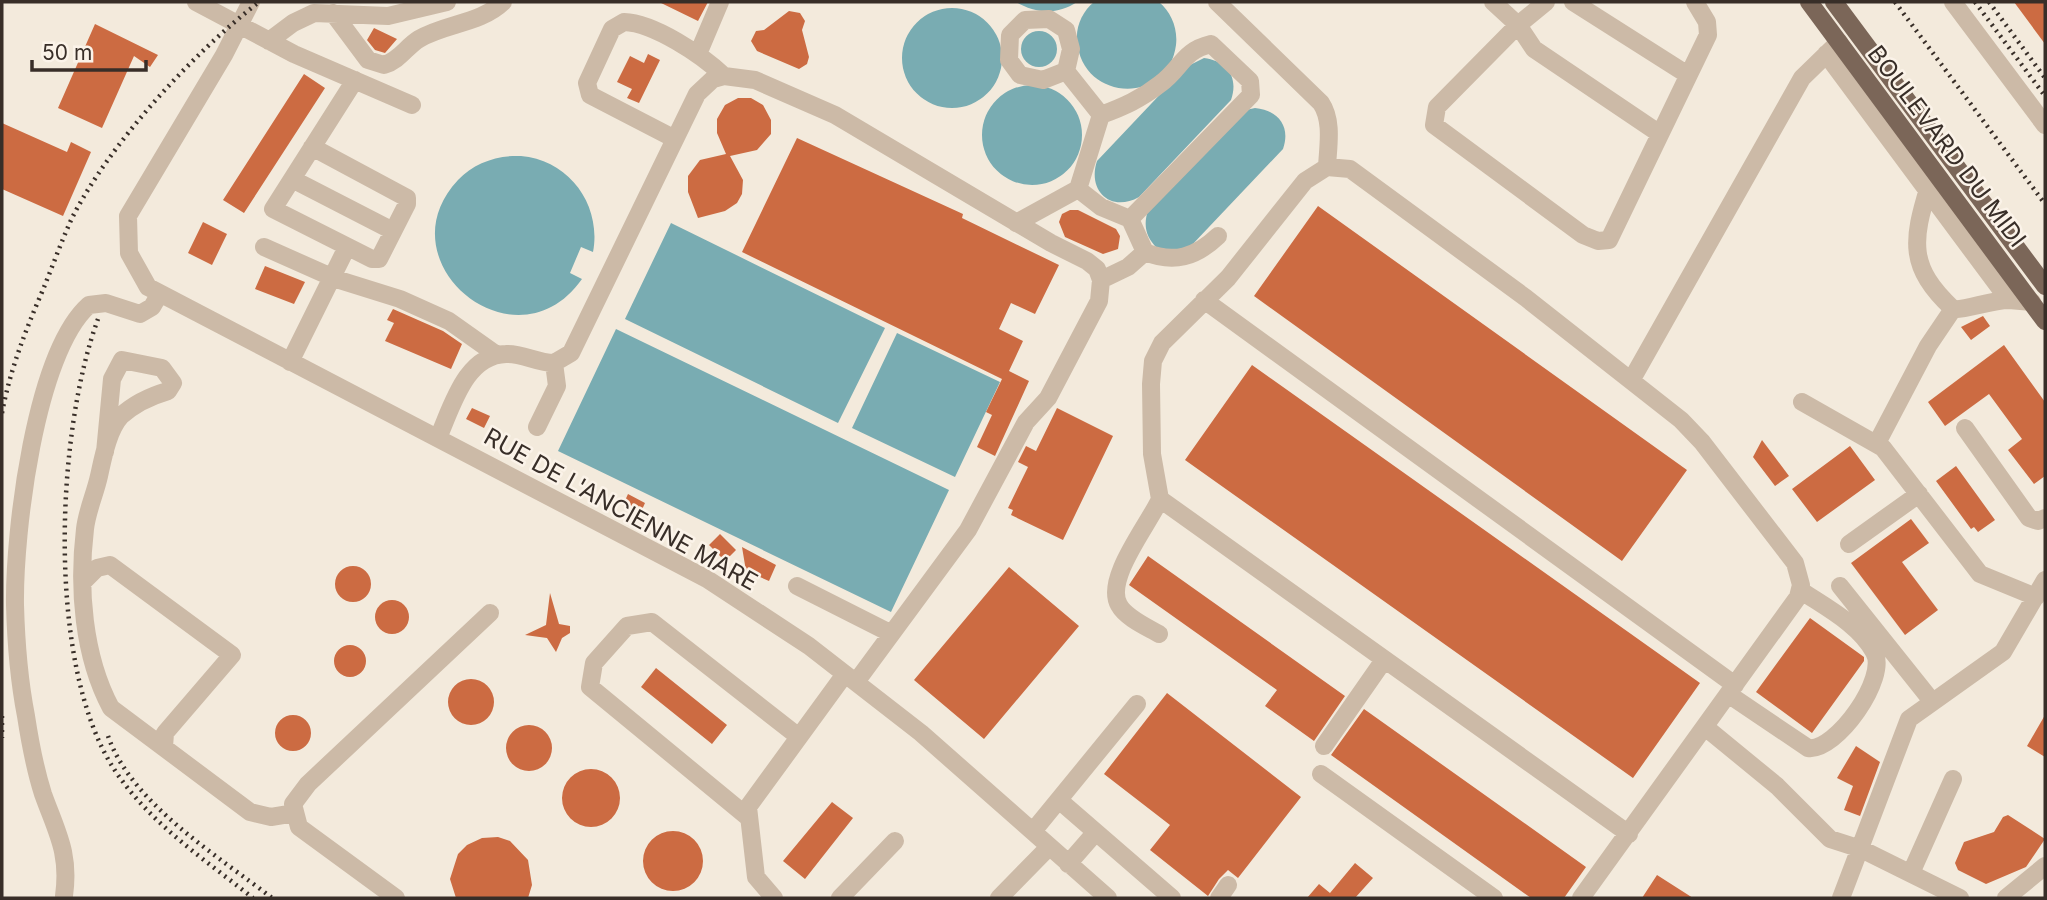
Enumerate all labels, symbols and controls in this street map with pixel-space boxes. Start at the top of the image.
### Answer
scale bar [32,28,145,72]
text: 50 m [42,40,92,65]
street label: BOULEVARD DU MIDI [1862,40,2032,252]
street label: RUE DE L'ANCIENNE MARE [479,422,763,596]

